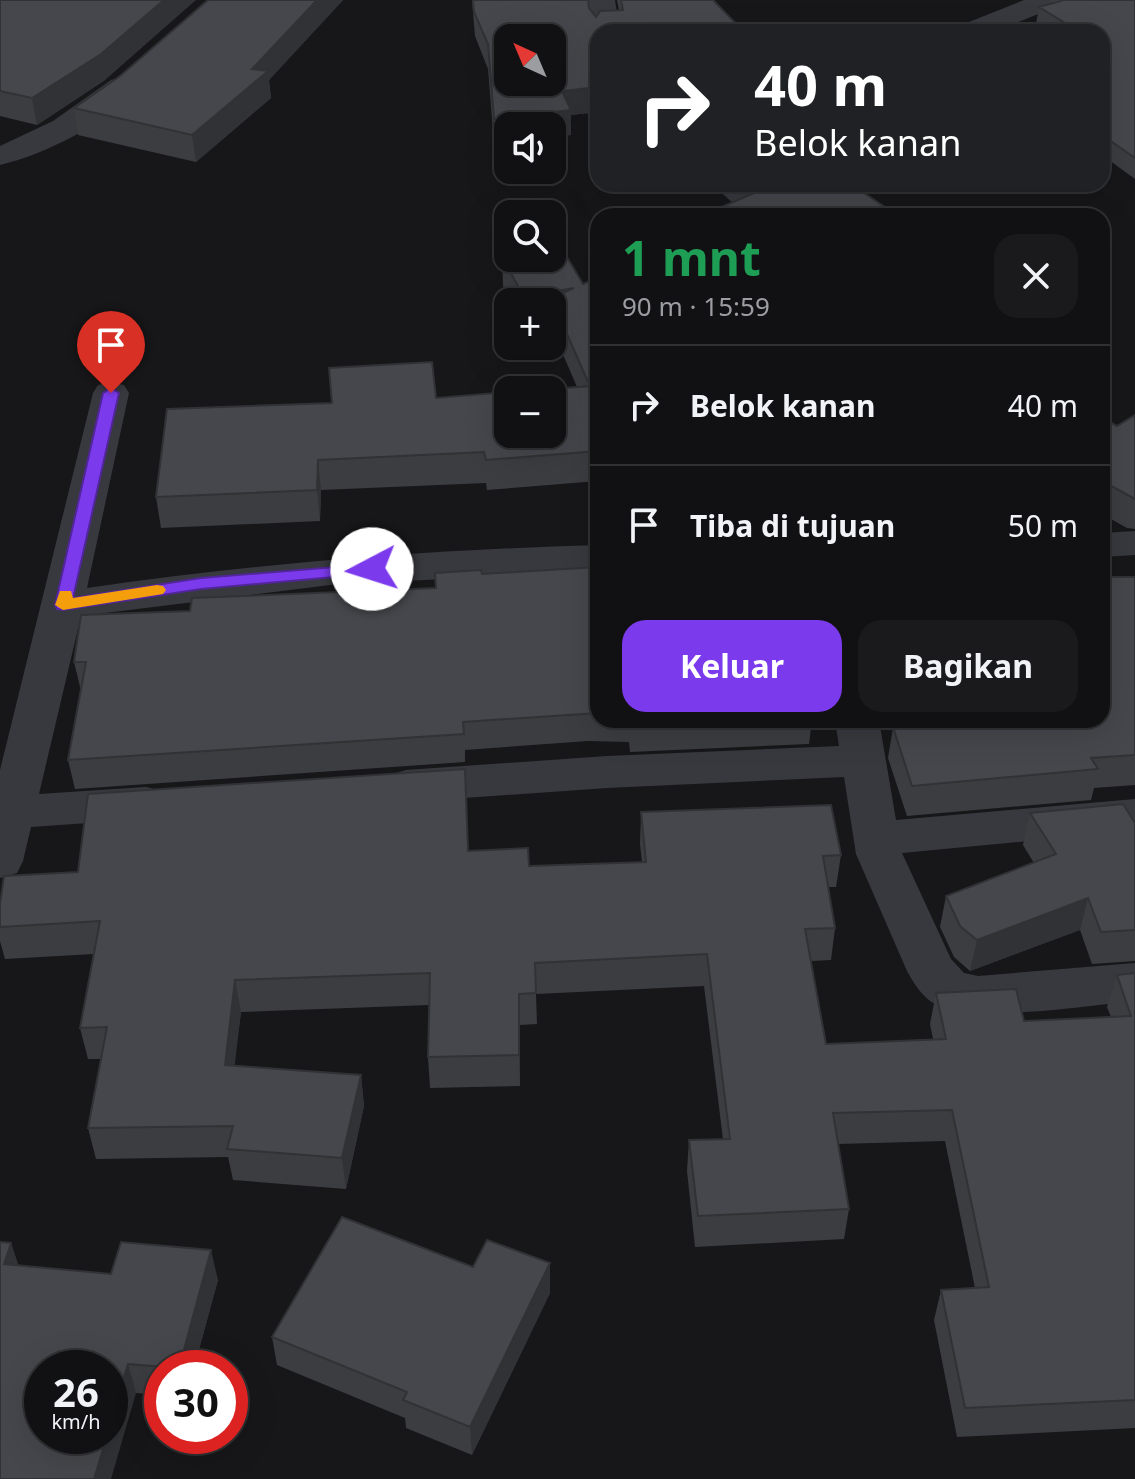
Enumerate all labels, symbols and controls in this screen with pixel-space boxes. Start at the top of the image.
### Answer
north arrow [494,24,566,96]
map controls [494,24,566,448]
text: 40 m [754,46,887,122]
icon: right [622,56,726,160]
button: sound [494,112,566,184]
text: Belok kanan [754,118,961,167]
button: search [494,200,566,272]
text: 1 mnt [622,225,761,290]
button: close [994,234,1078,318]
button: + [494,288,566,360]
text: 90 m · 15:59 [622,288,770,324]
pin [77,311,145,393]
icon: arrive [89,323,133,367]
button: − [494,376,566,448]
icon: right [622,383,666,427]
text: Belok kanan [690,385,876,426]
text: 40 m [1008,385,1078,426]
icon: arrive [622,503,666,547]
text: Tiba di tujuan [690,505,895,546]
text: 50 m [1008,505,1078,546]
position arrow [330,527,414,611]
button: Keluar [622,620,842,712]
button: Bagikan [858,620,1078,712]
speed limit sign: 30 [144,1350,248,1454]
text: 26 [53,1364,99,1419]
text: km/h [51,1408,101,1435]

